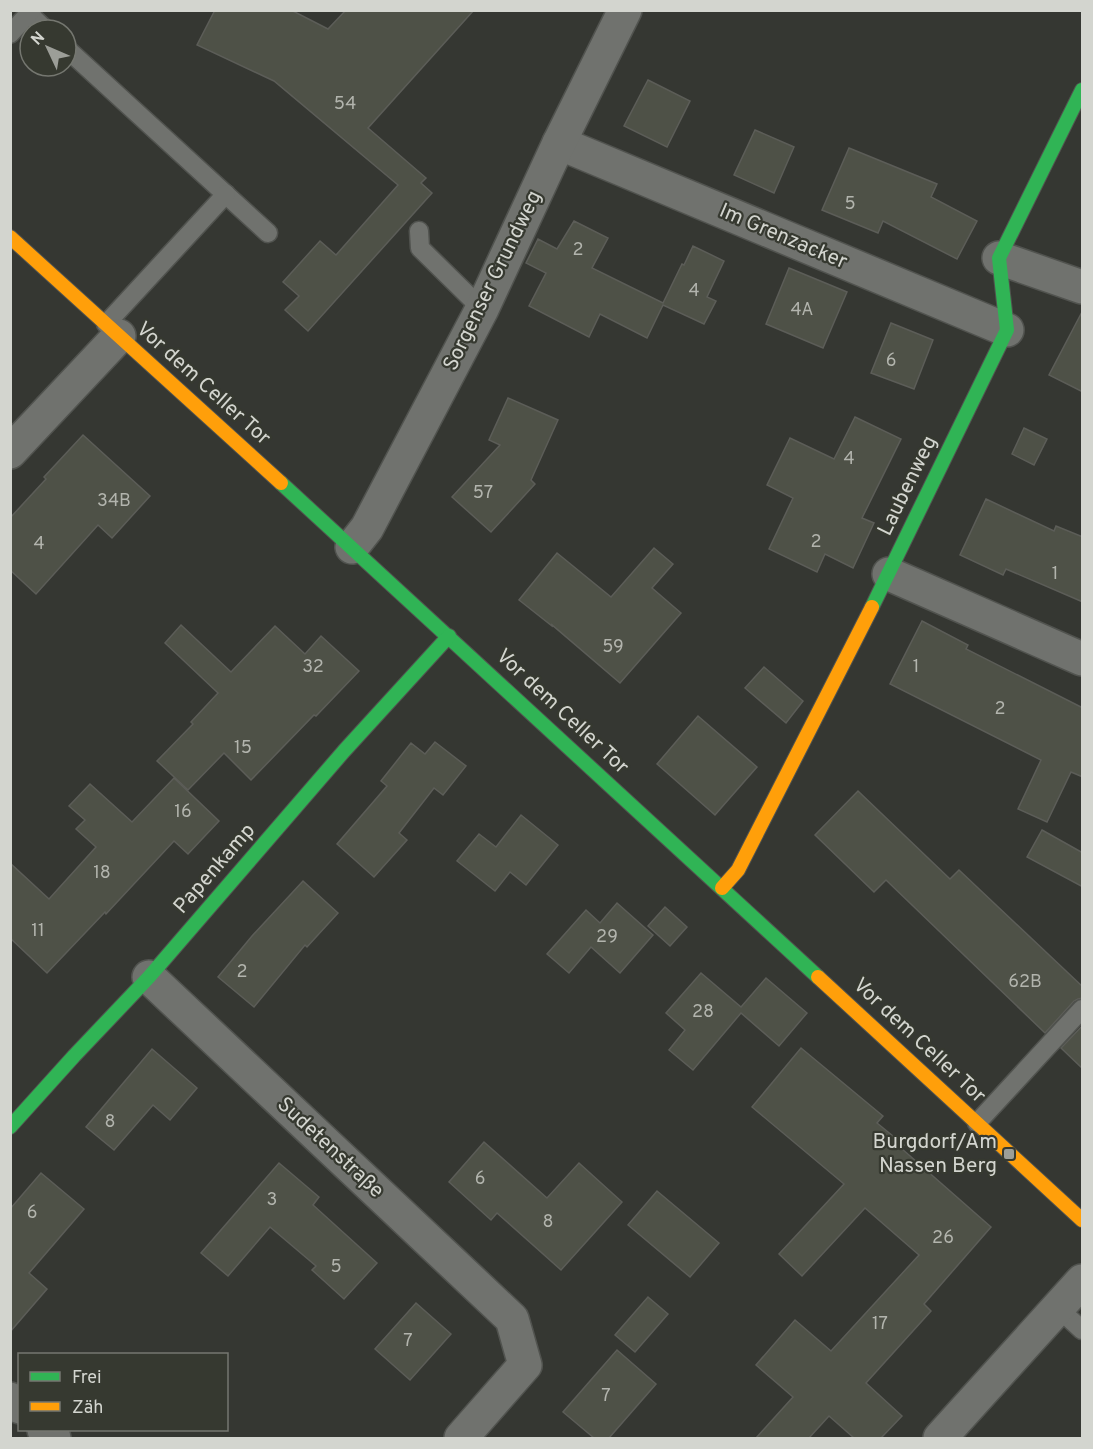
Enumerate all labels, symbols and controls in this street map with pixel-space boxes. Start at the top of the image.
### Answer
north arrow [18,18,78,78]
text: N [27,28,50,50]
house number: 54 [334,93,356,116]
street label: Sorgenser Grundweg [438,186,548,376]
house number: 5 [844,193,856,216]
street label: Im Grenzacker [715,198,851,276]
house number: 2 [572,239,584,262]
house number: 4 [688,280,700,303]
house number: 4A [790,299,814,322]
street label: Vor dem Celler Tor [130,316,276,452]
house number: 6 [886,350,896,373]
street label: Laubenweg [872,431,944,541]
house number: 4 [843,448,855,471]
house number: 57 [473,482,493,505]
house number: 34B [97,490,131,513]
house number: 2 [810,531,822,554]
house number: 4 [33,533,45,556]
house number: 1 [1052,563,1058,586]
house number: 59 [602,636,624,659]
street label: Vor dem Celler Tor [490,643,634,781]
house number: 32 [302,656,324,679]
house number: 1 [913,656,919,679]
house number: 2 [994,698,1006,721]
house number: 15 [234,737,252,760]
house number: 16 [174,801,192,824]
street label: Papenkamp [168,818,262,920]
house number: 18 [93,862,111,885]
house number: 11 [31,920,45,943]
house number: 29 [596,926,618,949]
house number: 2 [236,961,248,984]
house number: 62B [1008,971,1042,994]
street label: Vor dem Celler Tor [847,972,991,1110]
house number: 28 [692,1001,714,1024]
street label: Sudetenstraße [271,1092,389,1204]
house number: 8 [105,1111,116,1134]
place label: Burgdorf/Am Nassen Berg [872,1129,997,1180]
marker: Burgdorf/Am Nassen Berg [1002,1147,1016,1161]
house number: 6 [475,1168,485,1191]
house number: 3 [267,1189,277,1212]
house number: 6 [27,1202,37,1225]
house number: 8 [543,1211,554,1234]
house number: 26 [932,1227,954,1250]
house number: 5 [330,1256,342,1279]
house number: 17 [872,1313,888,1336]
house number: 7 [403,1330,413,1353]
legend [18,1353,228,1431]
text: Frei [72,1367,102,1390]
house number: 7 [601,1385,611,1408]
text: Zäh [72,1397,103,1420]

